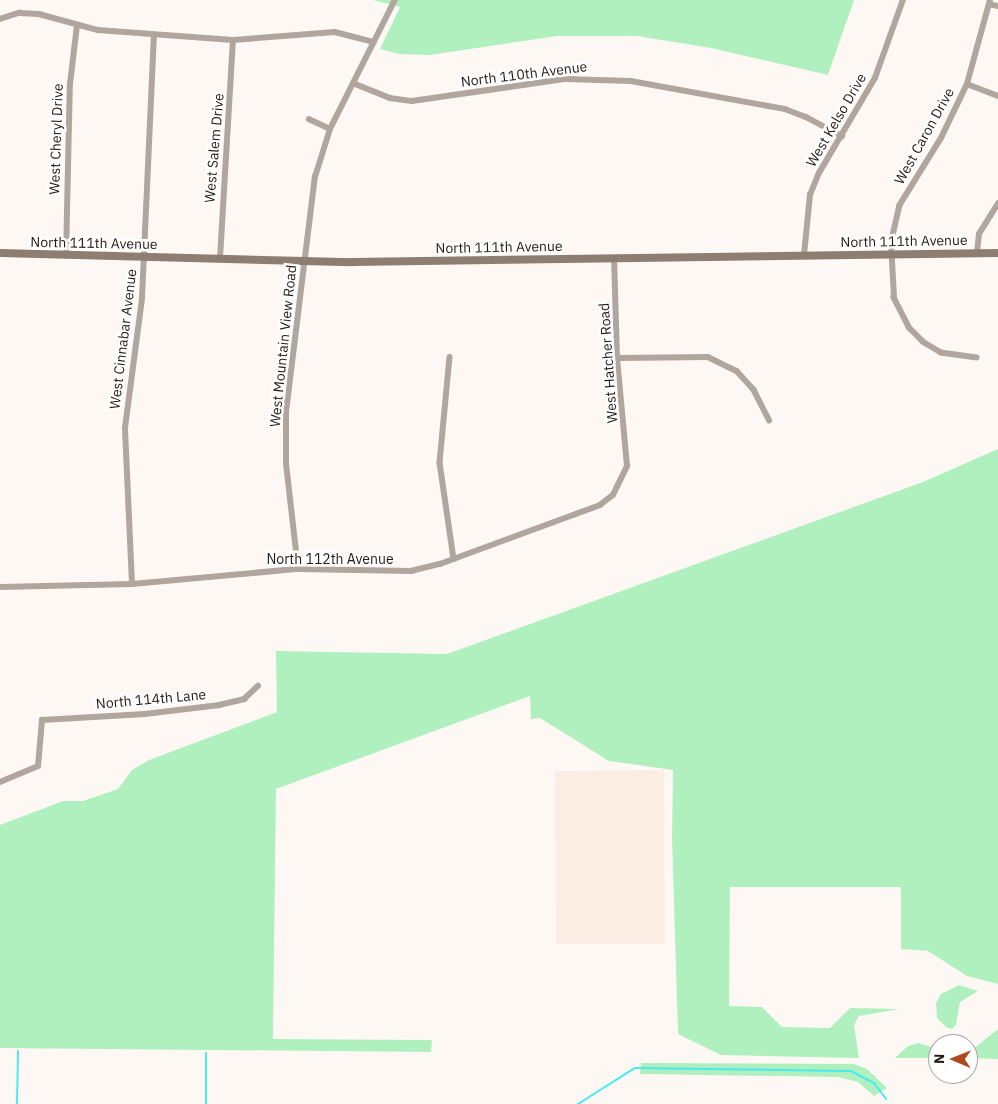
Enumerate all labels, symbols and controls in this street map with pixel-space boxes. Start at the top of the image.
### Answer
street label: North 110th Avenue [460,58,588,90]
street label: West Kelso Drive [802,70,870,170]
street label: West Cheryl Drive [46,83,66,195]
street label: West Caron Drive [891,85,957,187]
street label: West Salem Drive [201,92,227,204]
street label: North 111th Avenue [840,231,968,251]
street label: North 111th Avenue [30,233,158,253]
street label: North 111th Avenue [435,237,563,257]
street label: West Mountain View Road [266,264,300,428]
street label: West Cinnabar Avenue [106,268,140,410]
street label: West Hatcher Road [595,302,621,424]
street label: North 112th Avenue [266,551,394,567]
street label: North 114th Lane [95,686,207,712]
north arrow [928,1034,978,1084]
text: N [930,1054,948,1064]

